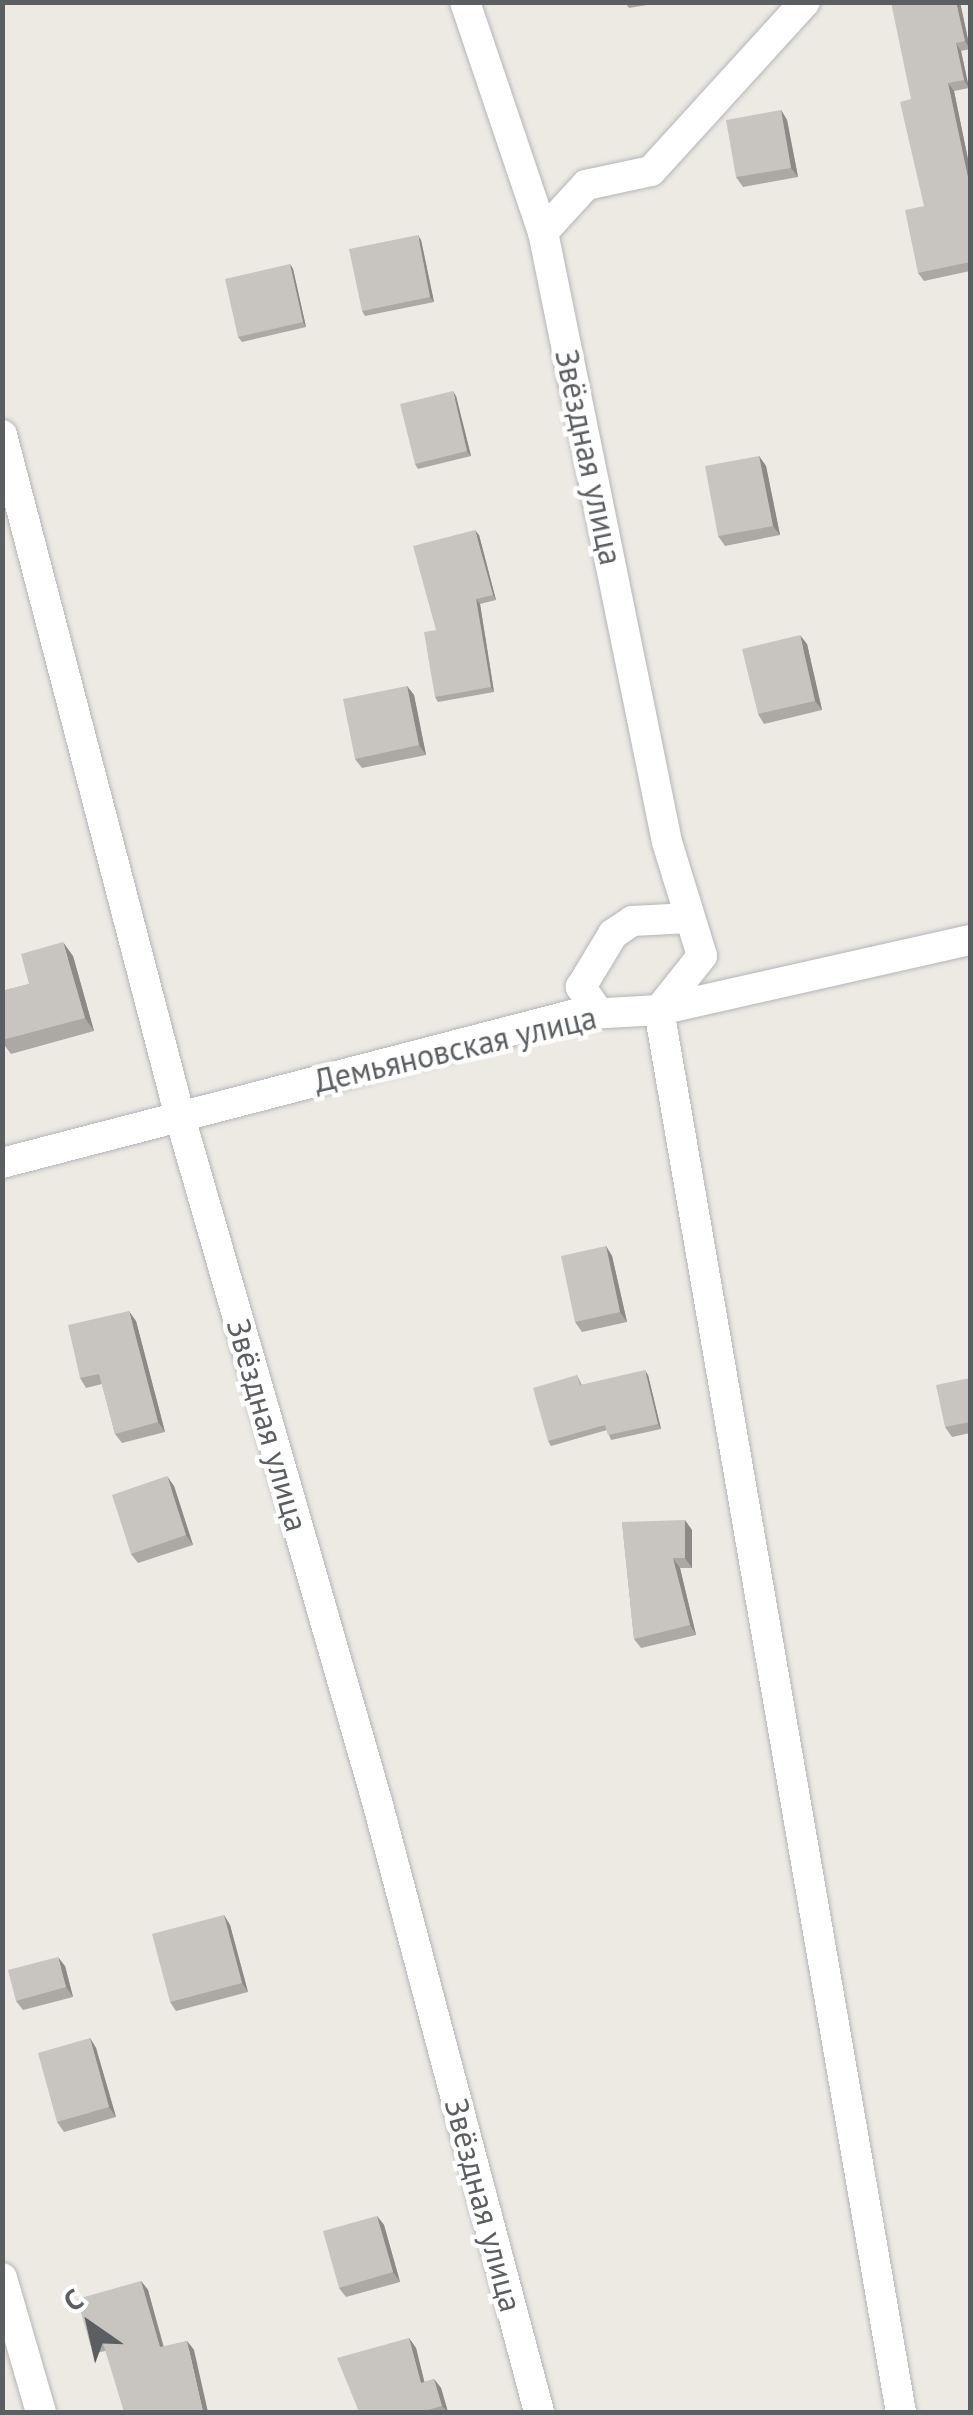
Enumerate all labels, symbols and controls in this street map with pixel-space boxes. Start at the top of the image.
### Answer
street label: Звёздная улица [547,346,631,568]
street label: Демьяновская улица [310,998,600,1100]
street label: Звёздная улица [219,1314,317,1536]
street label: Звёздная улица [437,2094,531,2316]
north arrow [40,2275,140,2375]
text: С [56,2280,90,2319]

